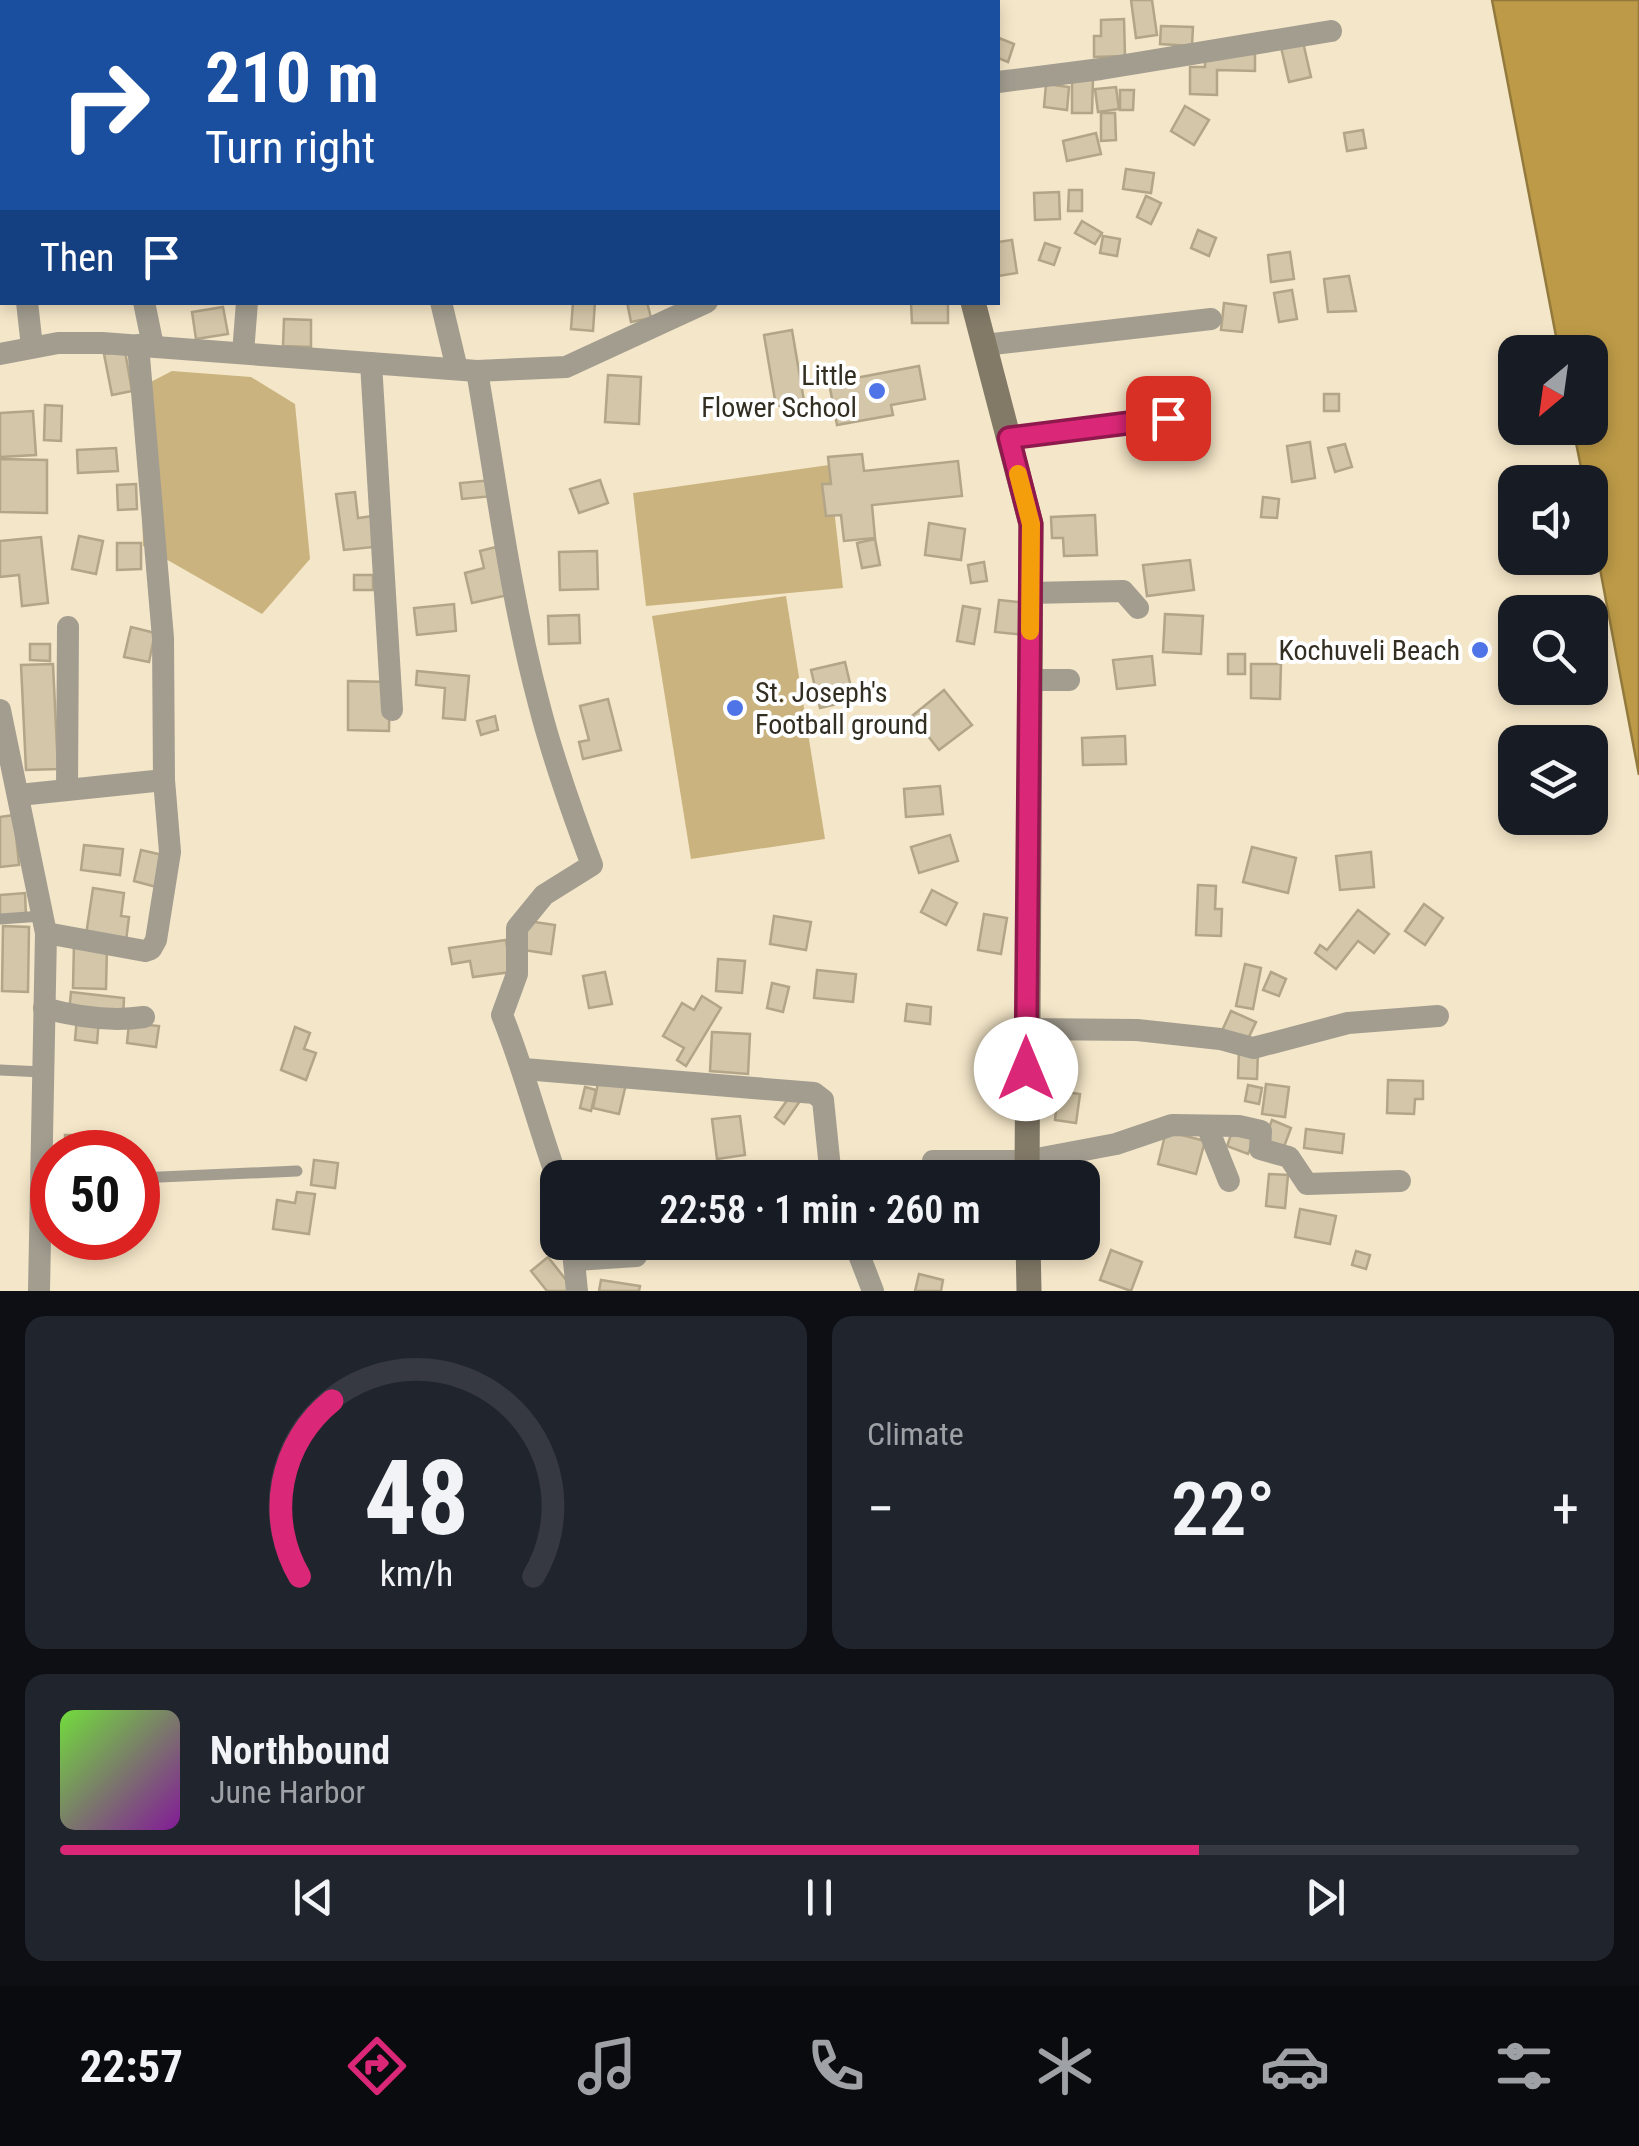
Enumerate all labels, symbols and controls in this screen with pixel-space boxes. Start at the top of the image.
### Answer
text: 210 m [205,37,379,119]
icon: right [40,40,170,170]
text: Turn right [205,121,375,174]
icon: arrive [134,230,189,285]
text: Then [40,236,114,280]
north arrow [1498,335,1608,445]
map controls [1498,335,1608,835]
place label: Little Flower School [701,359,857,424]
pin [1126,376,1211,461]
marker: Little Flower School [866,380,888,402]
icon: arrive [1141,391,1196,446]
button: sound [1498,465,1608,575]
button: search [1498,595,1608,705]
place label: Kochuveli Beach [1279,634,1460,667]
marker: Kochuveli Beach [1469,639,1491,661]
place label: St. Joseph's Football ground [755,676,928,741]
marker: St. Joseph's Football ground [724,697,746,719]
button: layers [1498,725,1608,835]
position arrow [974,1017,1078,1121]
speed limit sign: 50 [30,1130,160,1260]
text: 22:58 · 1 min · 260 m [660,1188,980,1232]
text: Climate [867,1415,964,1453]
text: 48 [363,1438,469,1559]
text: 22° [1171,1465,1275,1553]
text: − [867,1477,895,1541]
text: + [1552,1477,1579,1541]
text: km/h [379,1553,453,1595]
text: Northbound [210,1729,390,1773]
text: June Harbor [210,1773,365,1811]
icon: previous [286,1870,341,1925]
icon: pause [792,1870,847,1925]
icon: next [1298,1870,1353,1925]
icon: directions [342,2031,412,2101]
icon: music [572,2031,642,2101]
icon: phone [801,2031,871,2101]
icon: climate [1030,2031,1100,2101]
icon: car [1260,2031,1330,2101]
icon: filters [1489,2031,1559,2101]
text: 22:57 [80,2040,183,2093]

